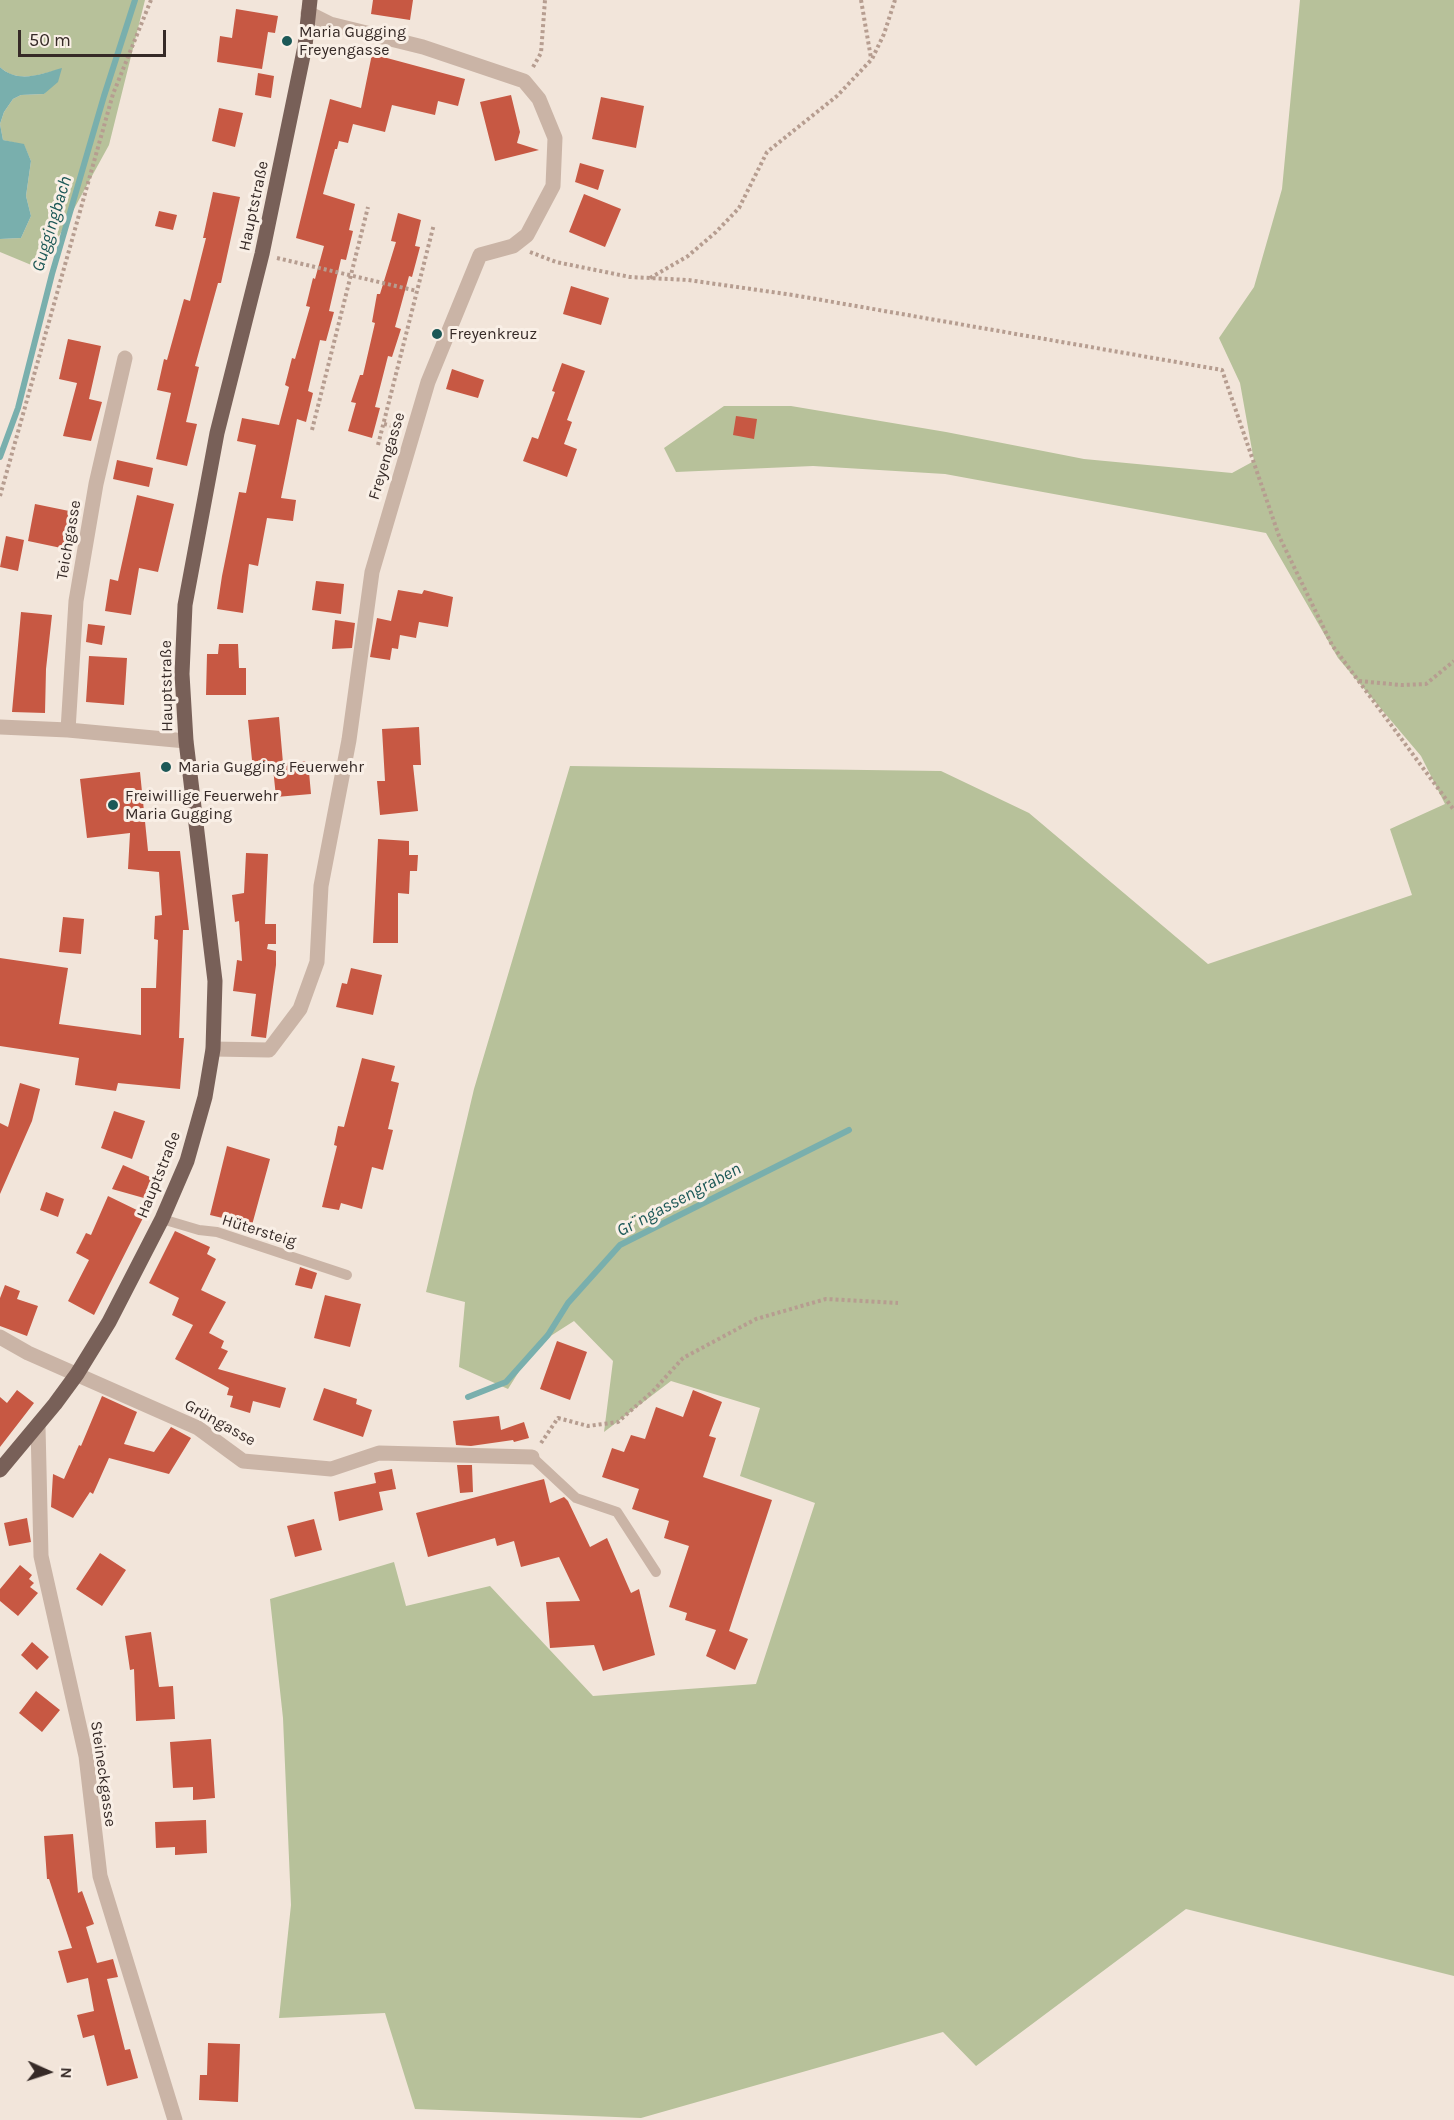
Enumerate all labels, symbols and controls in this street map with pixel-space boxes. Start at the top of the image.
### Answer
scale bar [21,18,170,56]
place label: Maria Gugging Freyengasse [299,22,406,60]
text: 50 m [29,29,71,51]
marker: Maria Gugging Freyengasse [280,34,294,48]
street label: Hauptstraße [235,159,273,253]
water label: Guggingbach [27,174,77,274]
place label: Freyenkreuz [449,324,537,344]
marker: Freyenkreuz [430,327,444,341]
street label: Freyengasse [365,410,409,502]
street label: Teichgasse [53,499,85,581]
street label: Hauptstraße [157,640,177,732]
place label: Maria Gugging Feuerwehr [178,757,364,777]
marker: Maria Gugging Feuerwehr [159,760,173,774]
place label: Freiwillige Feuerwehr Maria Gugging [125,786,278,824]
marker: Freiwillige Feuerwehr Maria Gugging [106,798,120,812]
street label: Hauptstraße [133,1129,185,1221]
water label: Gr¨ngassengraben [613,1158,745,1242]
street label: Hütersteig [219,1211,299,1251]
street label: Grüngasse [181,1396,259,1450]
street label: Steineckgasse [86,1720,120,1828]
north arrow [18,2042,78,2102]
text: N [57,2067,76,2079]

